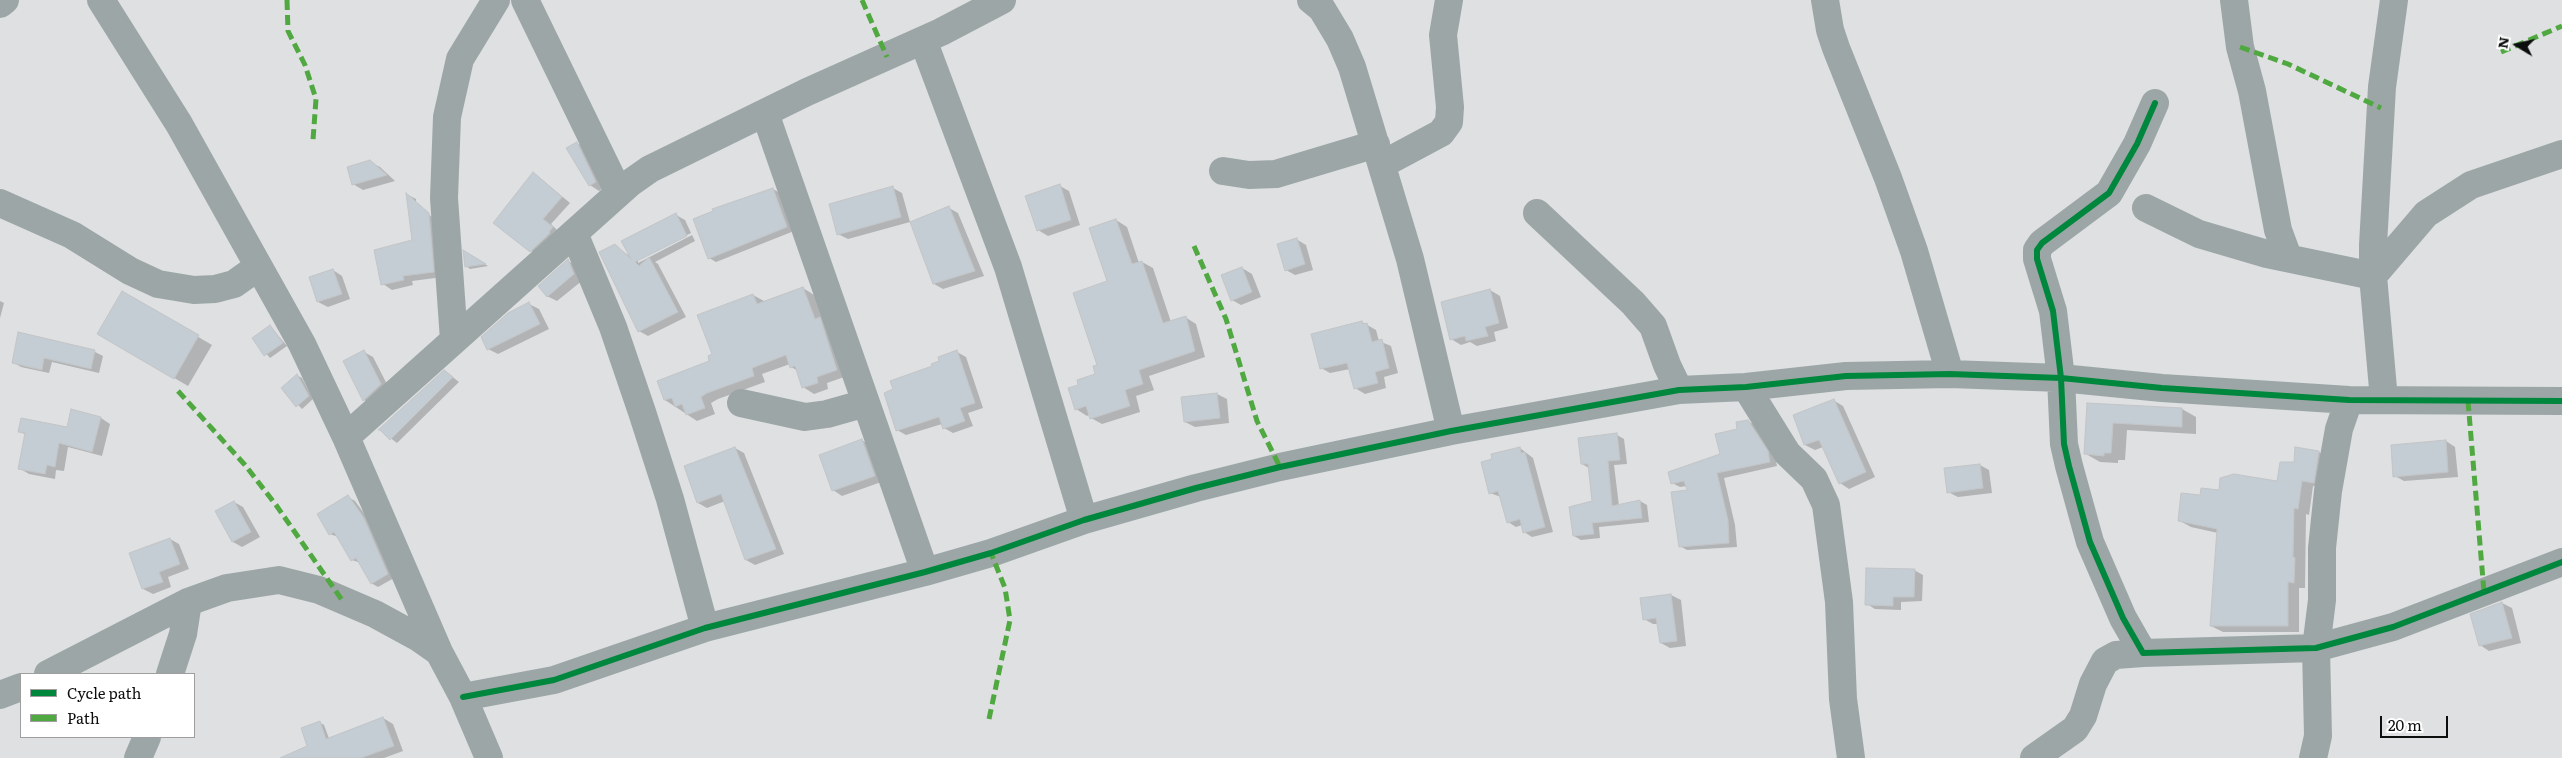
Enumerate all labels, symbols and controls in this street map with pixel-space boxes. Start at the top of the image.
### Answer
north arrow [2492,20,2542,70]
text: N [2491,35,2513,50]
legend [20,673,195,738]
text: Cycle path [67,681,141,704]
text: Path [67,706,100,729]
scale bar [2382,706,2450,738]
text: 20 m [2388,713,2422,736]

